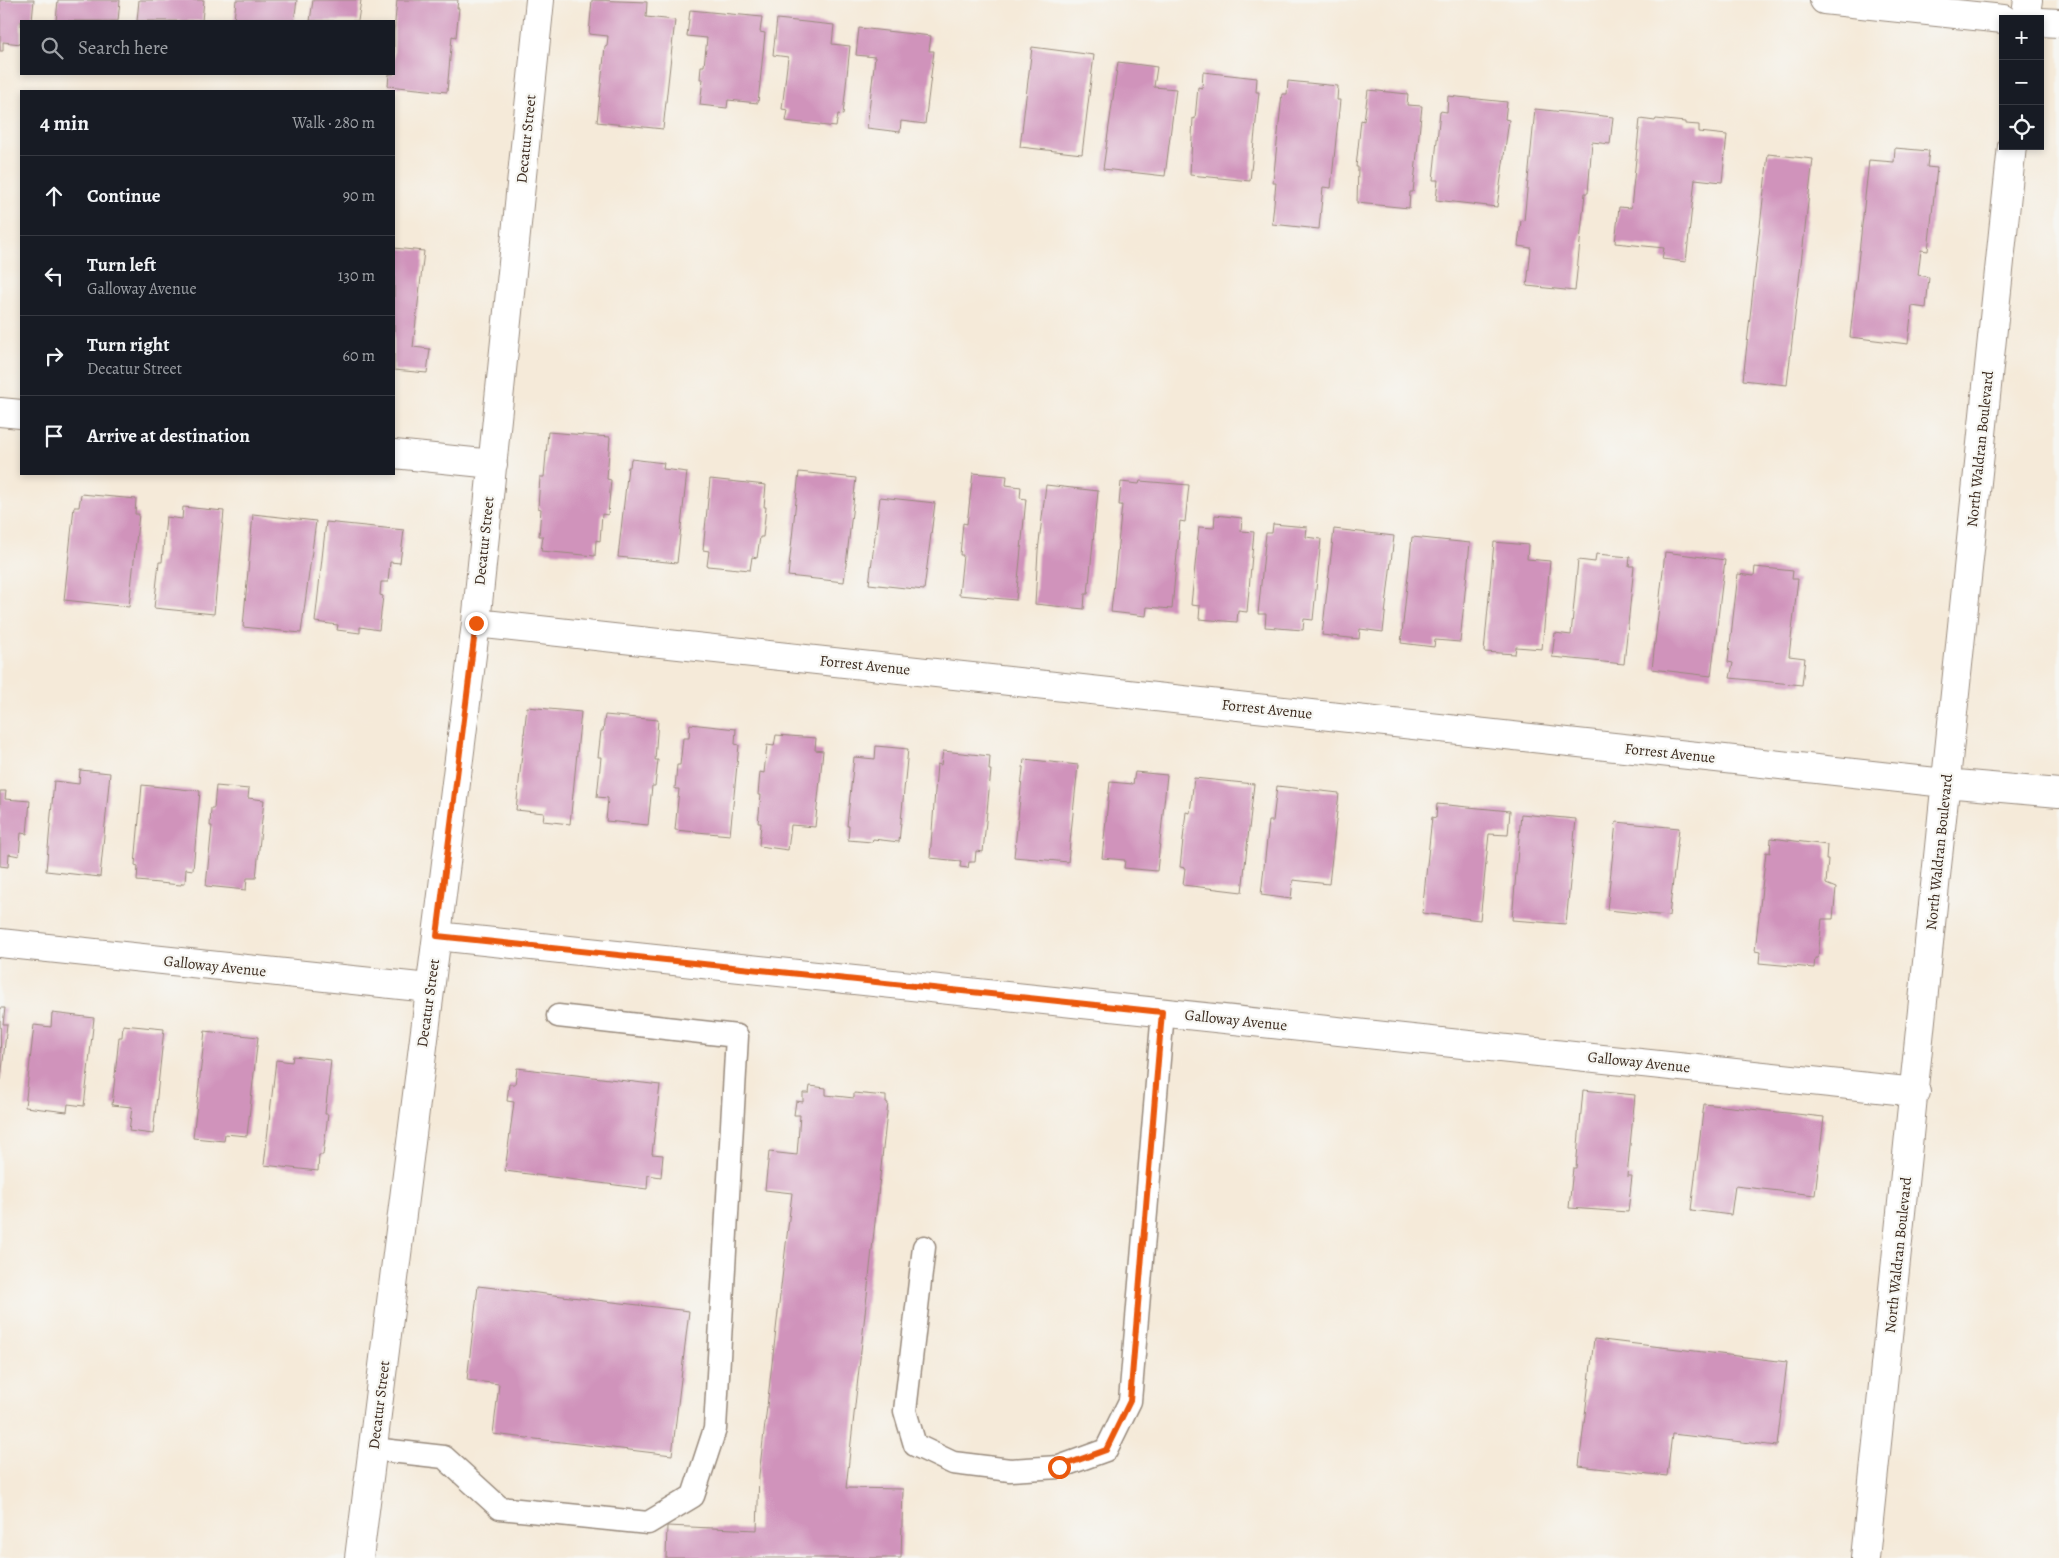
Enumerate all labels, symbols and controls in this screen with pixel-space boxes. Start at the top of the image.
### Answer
map controls [1999,15,2044,150]
button: + [1999,15,2044,60]
search box [20,20,395,75]
icon: search [38,34,66,62]
text: Search here [78,35,168,61]
button: − [1999,60,2044,105]
street label: Decatur Street [511,94,541,184]
button: locate [1999,105,2044,150]
text: 4 min [40,109,89,137]
text: Walk · 280 m [292,112,375,134]
icon: ahead [40,182,68,210]
text: Continue [87,183,161,209]
text: 90 m [343,185,375,207]
text: Turn left [87,252,156,278]
icon: left [40,262,68,290]
text: 130 m [338,265,375,287]
text: Galloway Avenue [87,278,197,300]
text: Turn right [87,332,169,358]
icon: right [40,342,68,370]
text: 60 m [343,345,375,367]
text: Decatur Street [87,358,182,380]
street label: North Waldran Boulevard [1962,369,1998,528]
icon: arrive [40,422,68,450]
text: Arrive at destination [87,423,250,449]
street label: Decatur Street [469,496,499,586]
route end [465,612,488,635]
street label: Forrest Avenue [819,650,912,680]
street label: Forrest Avenue [1221,694,1314,724]
street label: Forrest Avenue [1624,738,1717,768]
street label: North Waldran Boulevard [1921,772,1957,931]
street label: Galloway Avenue [163,951,267,981]
street label: Decatur Street [412,957,444,1049]
street label: Galloway Avenue [1184,1005,1288,1035]
street label: Galloway Avenue [1587,1047,1691,1077]
street label: North Waldran Boulevard [1880,1175,1916,1334]
street label: Decatur Street [364,1360,394,1450]
route start [1048,1456,1071,1479]

